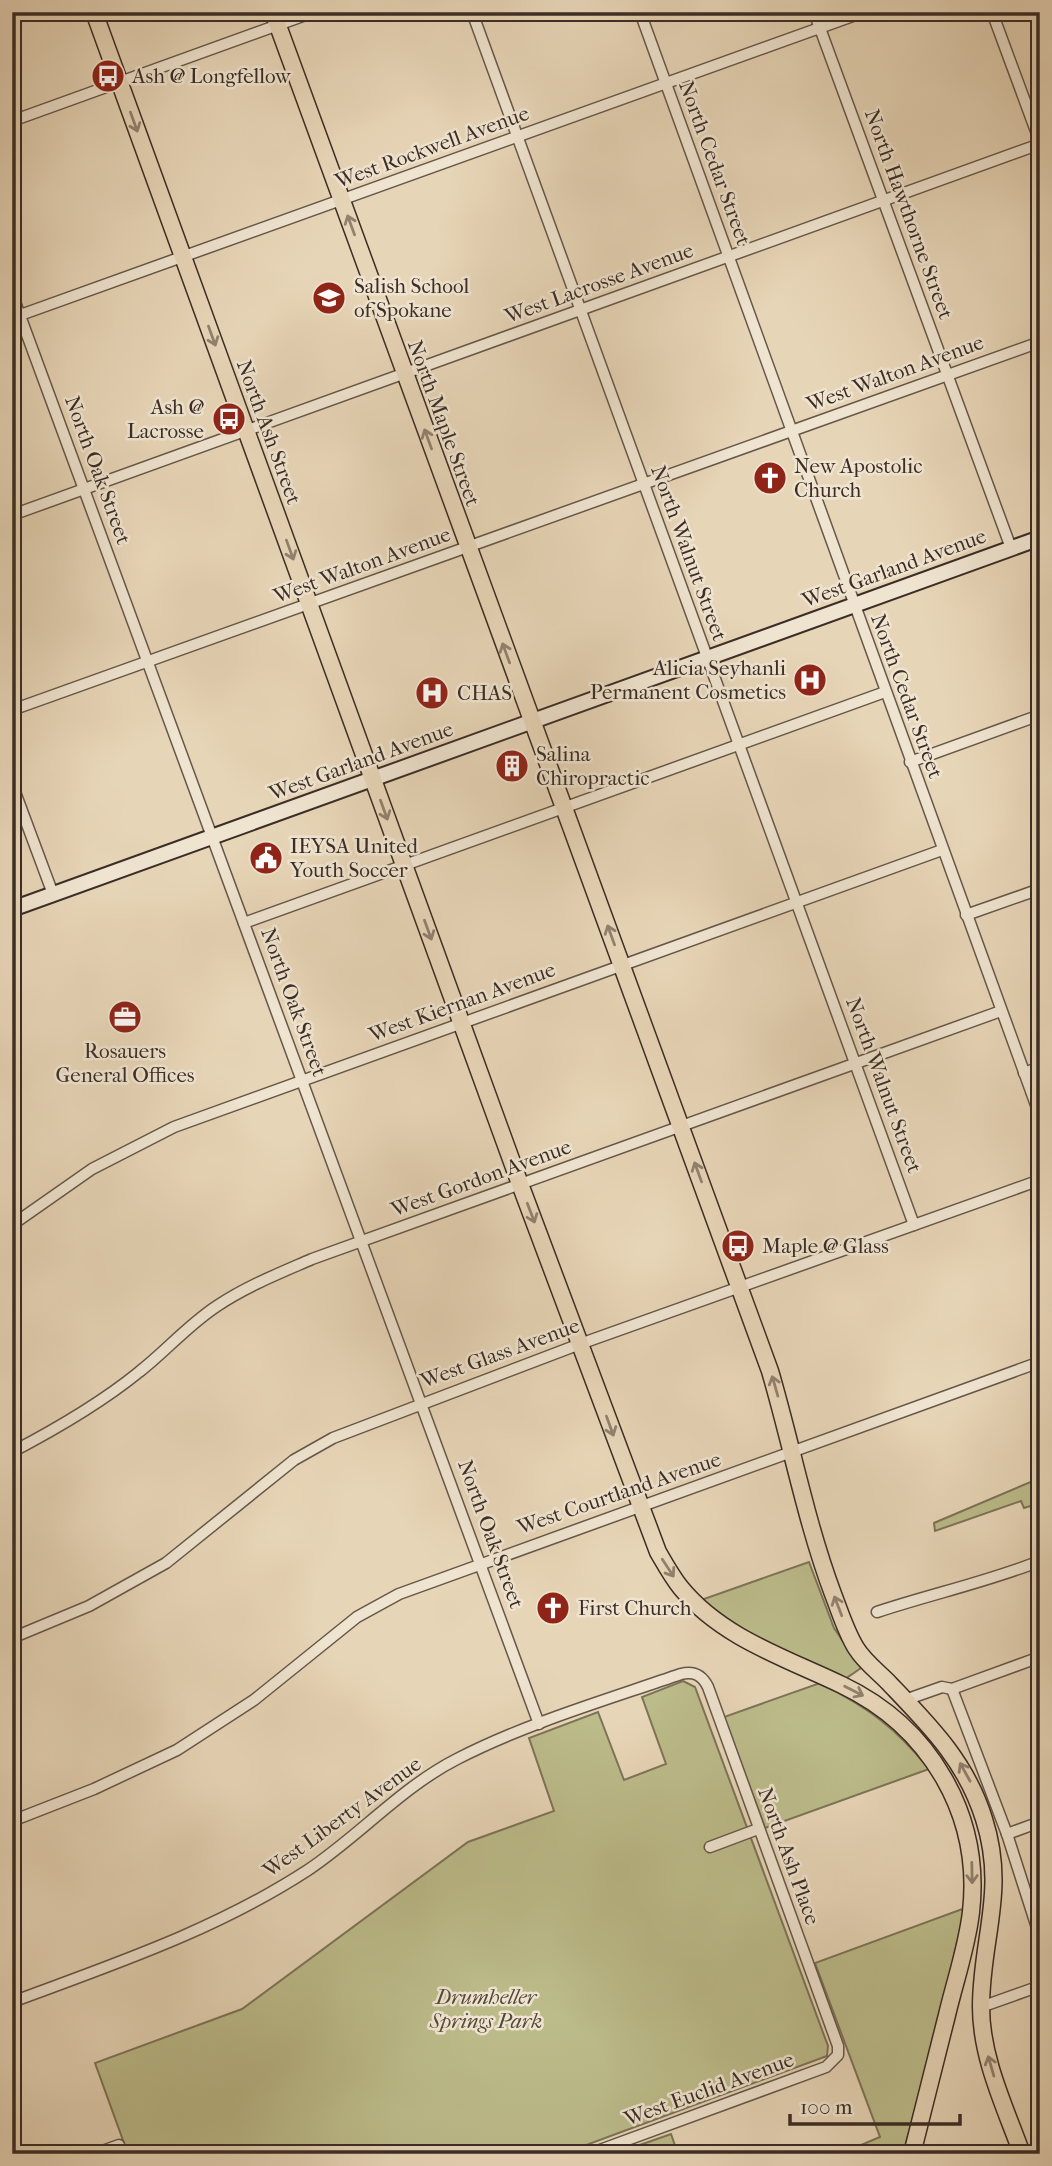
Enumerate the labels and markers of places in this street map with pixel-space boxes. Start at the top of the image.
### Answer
bus stop icon: Ash @ Longfellow [89,57,127,95]
place label: Ash @ Longfellow [131,64,292,88]
place label: Salish School of Spokane [354,274,469,322]
school or university icon: Salish School of Spokane [310,279,348,317]
place label: Ash @ Lacrosse [127,395,204,443]
bus stop icon: Ash @ Lacrosse [210,400,248,438]
place label: New Apostolic Church [794,454,922,502]
church icon: New Apostolic Church [751,459,789,497]
place label: Alicia Seyhanli Permanent Cosmetics [590,656,786,704]
hospital icon: Alicia Seyhanli Permanent Cosmetics [791,661,829,699]
hospital icon: CHAS [413,674,451,712]
place label: CHAS [457,681,512,705]
place label: Salina Chiropractic [536,742,650,790]
building icon: Salina Chiropractic [493,747,531,785]
place label: IEYSA United Youth Soccer [289,834,419,882]
public building icon: IEYSA United Youth Soccer [247,839,285,877]
office icon: Rosauers General Offices [106,998,144,1036]
place label: Rosauers General Offices [55,1039,195,1087]
bus stop icon: Maple @ Glass [719,1227,757,1265]
place label: Maple @ Glass [762,1234,889,1258]
church icon: First Church [534,1589,572,1627]
place label: First Church [578,1596,692,1620]

